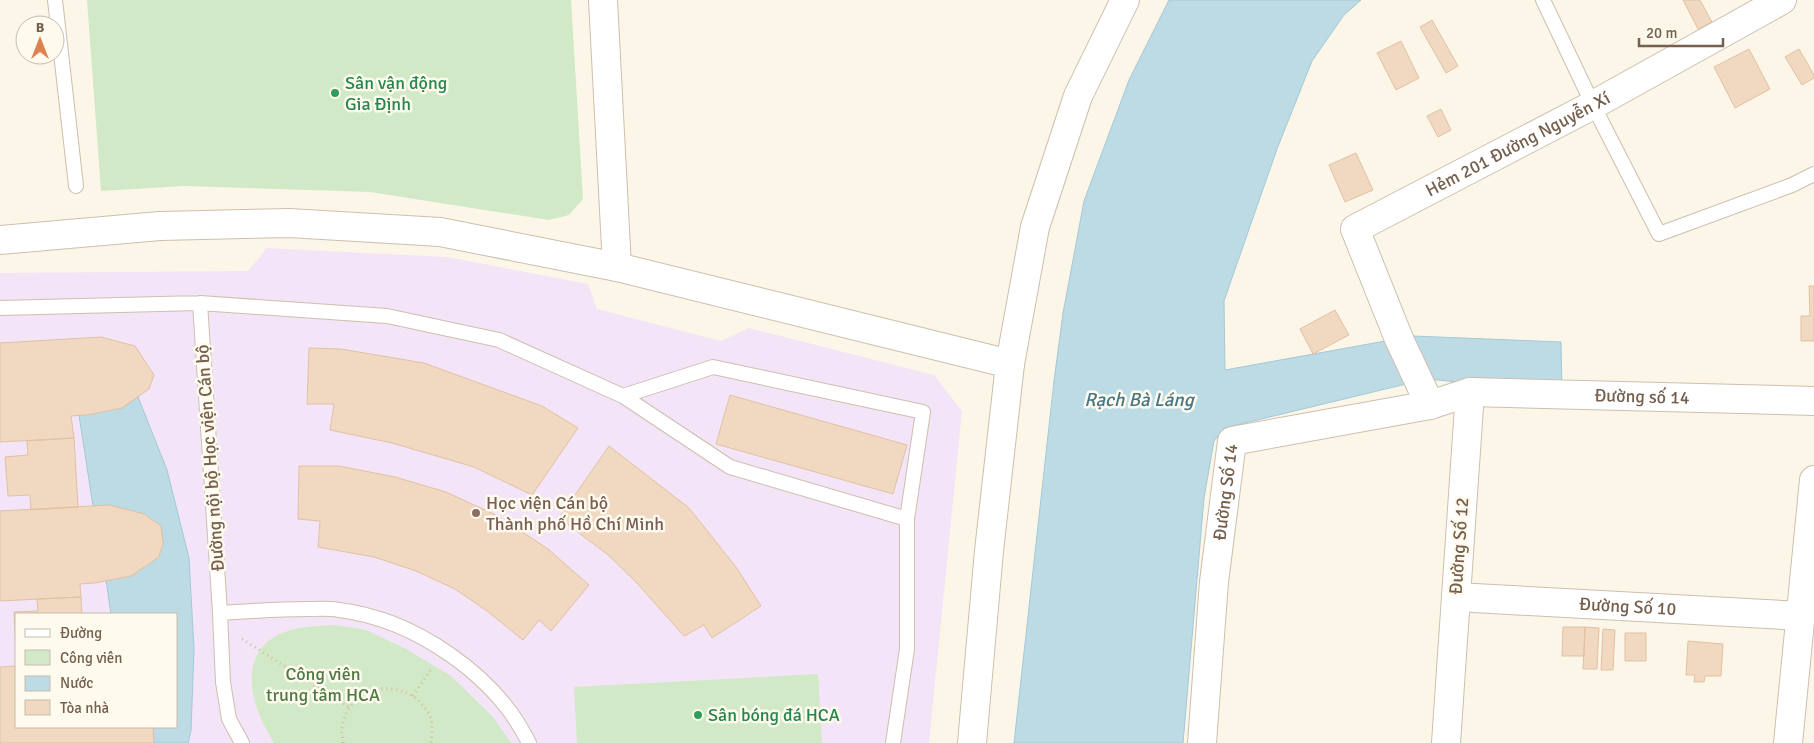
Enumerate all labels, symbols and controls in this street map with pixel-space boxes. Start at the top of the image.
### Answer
north arrow [15,15,65,65]
scale bar [1639,15,1723,47]
text: B [36,19,45,36]
text: 20 m [1646,24,1677,42]
place label: Sân vận động Gia Định [345,72,447,115]
marker: Sân vận động Gia Định [329,87,341,99]
street label: Hẻm 201 Đường Nguyễn Xí [1422,87,1614,201]
street label: Đường nội bộ Học viện Cán bộ [191,344,229,572]
street label: Đường số 14 [1594,384,1690,409]
water label: Rạch Bà Láng [1084,388,1196,412]
street label: Đường Số 14 [1208,442,1243,542]
place label: Học viện Cán bộ Thành phố Hồ Chí Minh [486,492,664,535]
street label: Đường Số 12 [1445,497,1473,595]
marker: Học viện Cán bộ Thành phố Hồ Chí Minh [470,507,482,519]
street label: Đường Số 10 [1579,593,1677,620]
legend [15,613,178,728]
text: Đường [60,624,102,642]
text: Công viên [60,649,123,667]
park label: Công viên trung tâm HCA [266,663,380,706]
text: Nước [60,674,93,692]
text: Tòa nhà [60,699,109,717]
place label: Sân bóng đá HCA [708,704,840,726]
marker: Sân bóng đá HCA [692,709,704,721]

